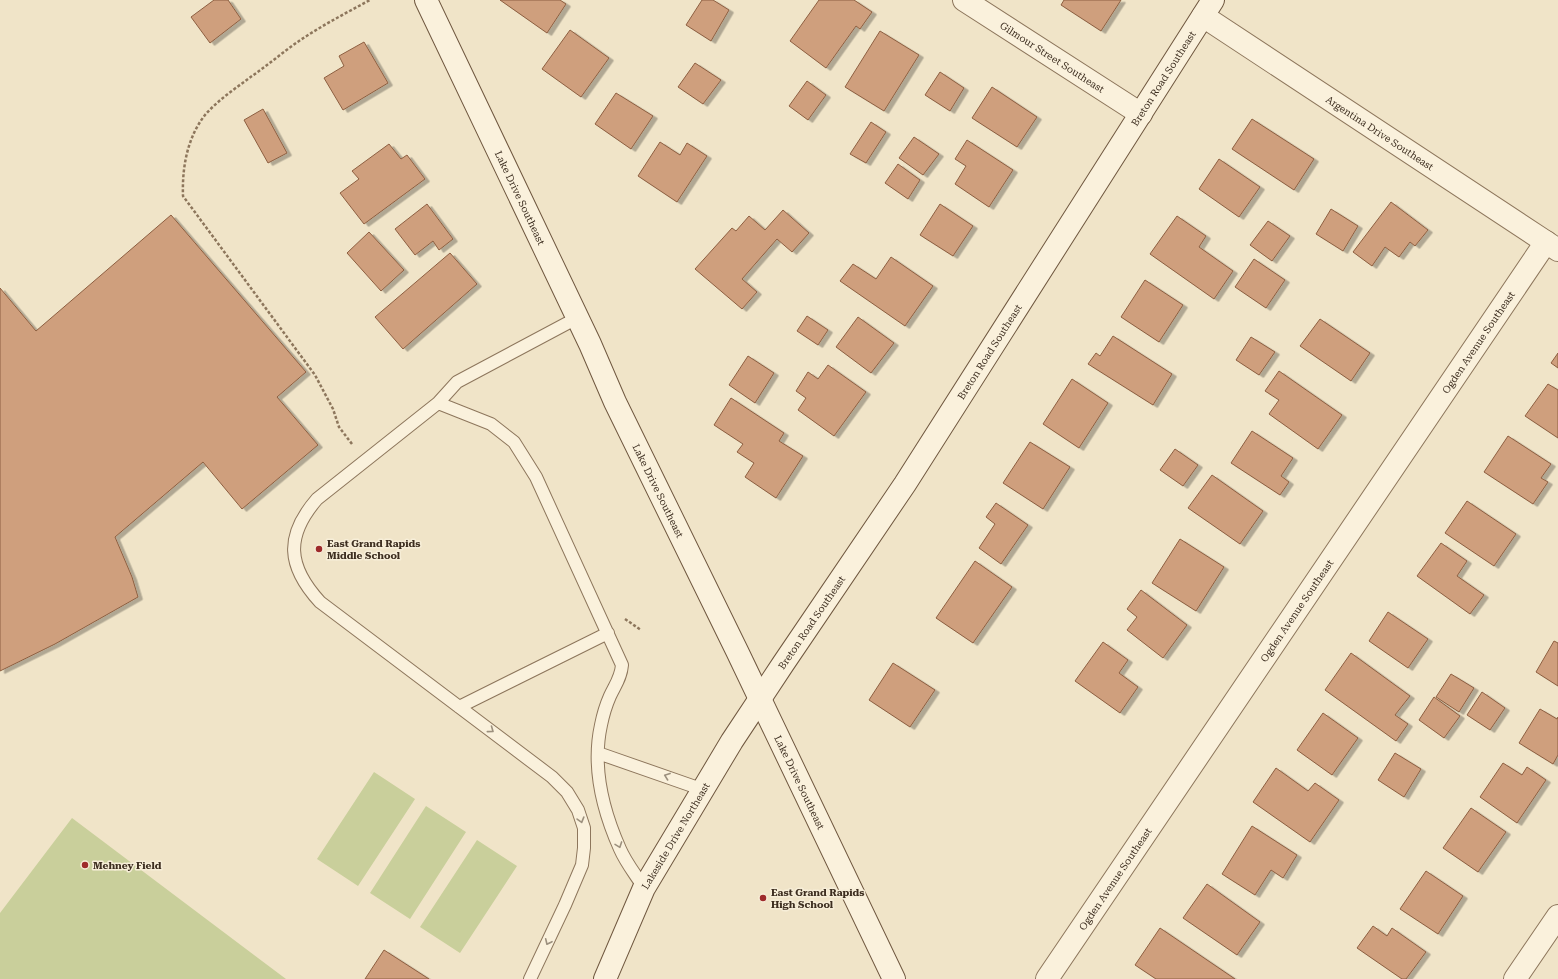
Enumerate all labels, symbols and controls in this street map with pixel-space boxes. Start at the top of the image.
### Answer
street label: Gilmour Street Southeast [998,19,1107,95]
street label: Breton Road Southeast [1129,29,1198,128]
street label: Argentina Drive Southeast [1324,93,1436,172]
street label: Lake Drive Southeast [493,149,547,247]
street label: Ogden Avenue Southeast [1440,289,1517,395]
street label: Breton Road Southeast [955,302,1024,401]
street label: Lake Drive Southeast [631,442,686,540]
place label: East Grand Rapids Middle School [327,538,420,561]
marker: East Grand Rapids Middle School [314,544,324,554]
street label: Ogden Avenue Southeast [1258,557,1335,664]
street label: Breton Road Southeast [776,573,847,671]
one-way arrow [486,725,493,732]
street label: Lake Drive Southeast [773,733,827,831]
one-way arrow [664,773,671,781]
street label: Lakeside Drive Northeast [639,780,712,891]
one-way arrow [576,816,585,823]
street label: Ogden Avenue Southeast [1076,825,1153,932]
one-way arrow [614,842,622,849]
marker: Mehney Field [80,860,90,870]
place label: Mehney Field [93,860,162,871]
place label: East Grand Rapids High School [771,887,864,910]
marker: East Grand Rapids High School [758,893,768,903]
one-way arrow [545,938,553,946]

